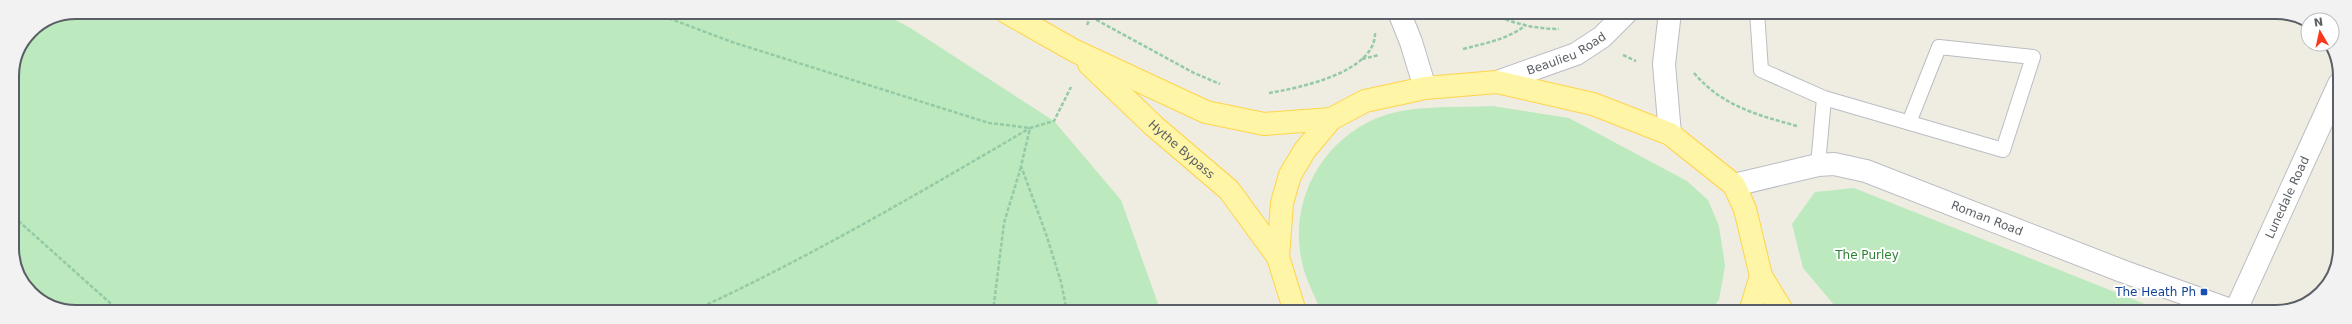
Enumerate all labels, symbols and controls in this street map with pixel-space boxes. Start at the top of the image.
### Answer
north arrow [2300,12,2340,52]
text: N [2313,15,2324,30]
street label: Beaulieu Road [1525,29,1609,78]
street label: Hythe Bypass [1145,117,1217,182]
street label: Lunedale Road [2262,154,2312,241]
street label: Roman Road [1949,198,2025,239]
park label: The Purley [1834,248,1899,262]
place label: The Heath Ph [2114,285,2196,299]
marker: The Heath Ph [2199,287,2209,297]

